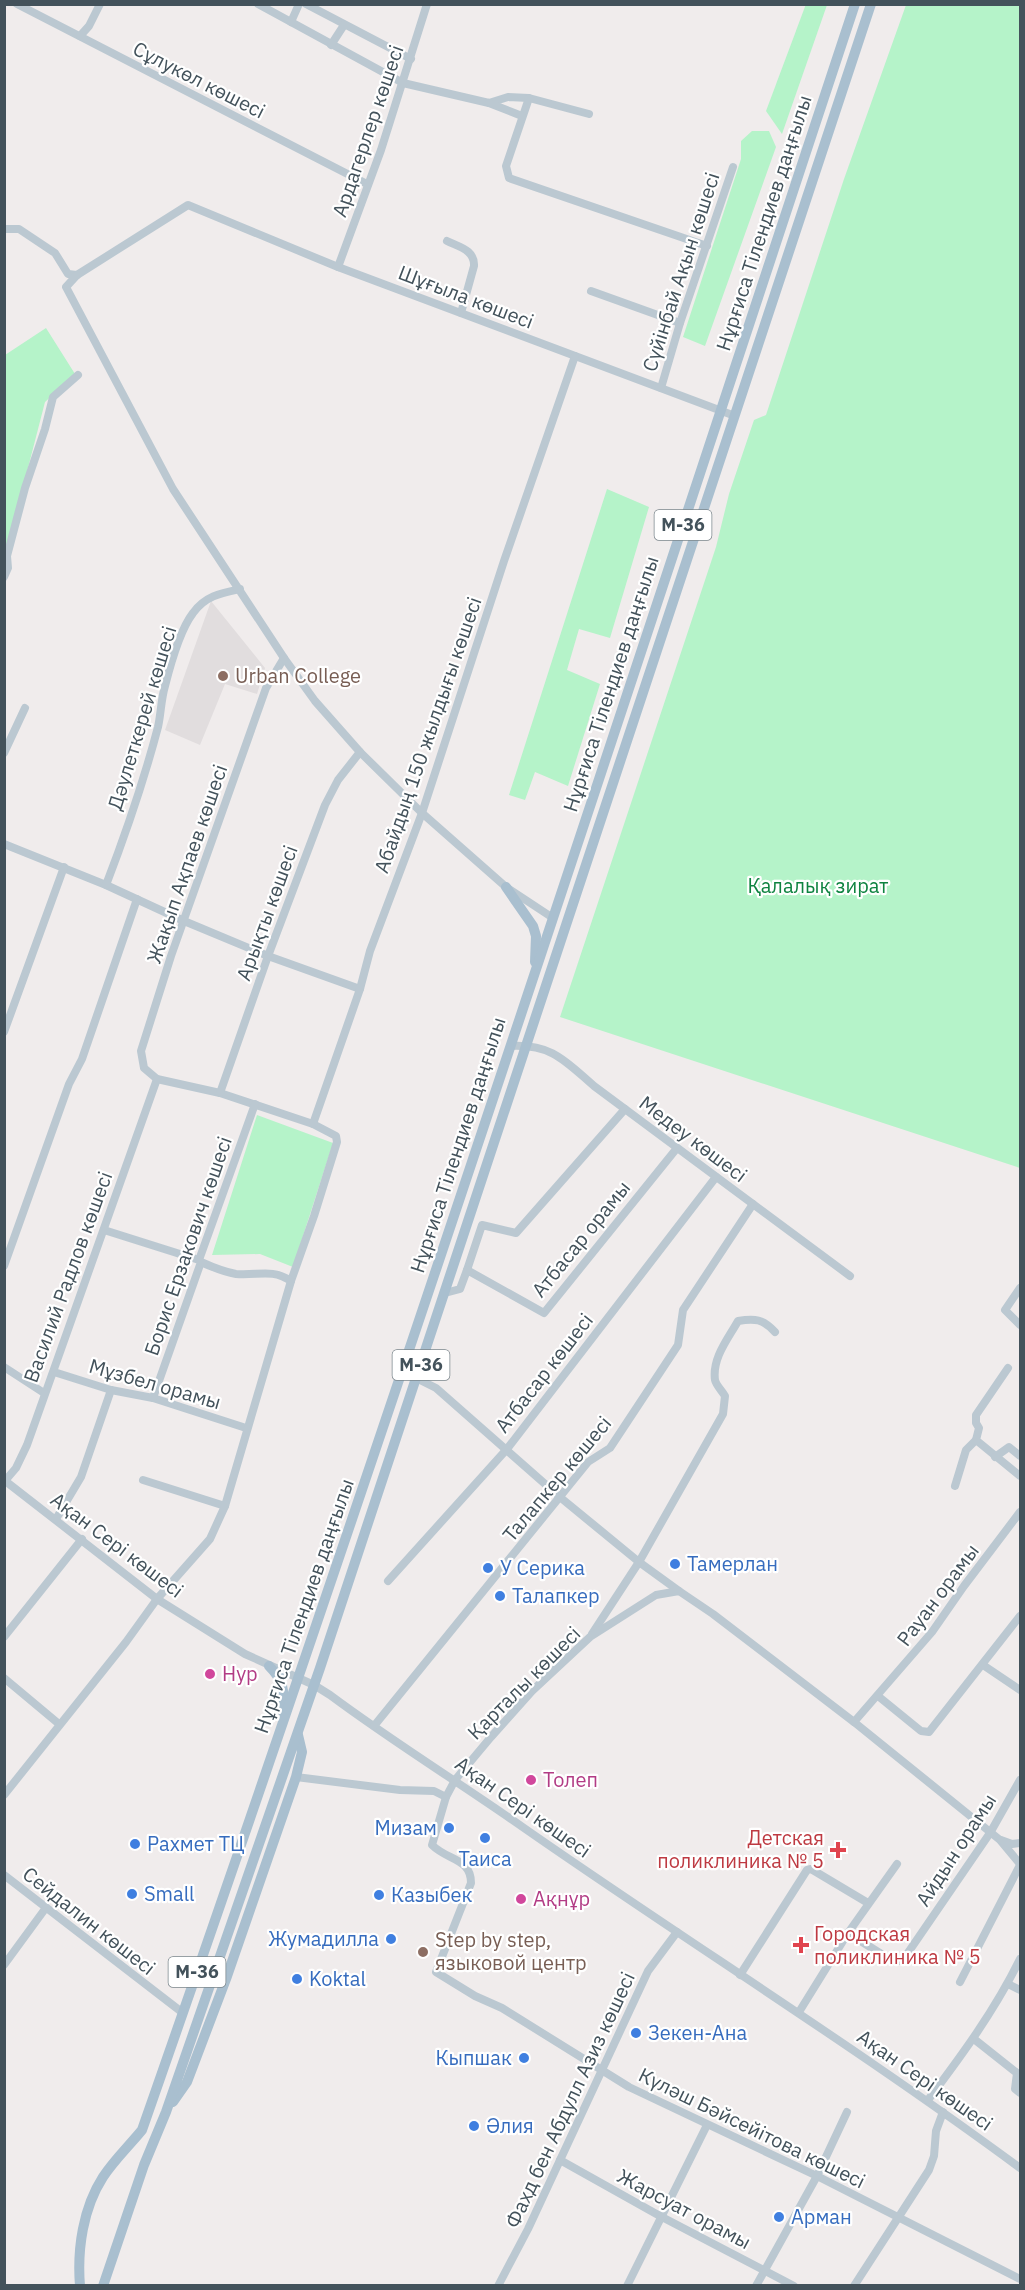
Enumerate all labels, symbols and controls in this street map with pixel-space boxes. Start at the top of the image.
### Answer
street label: Сұлукөл көшесі [129,35,270,124]
street label: Ардагерлер көшесі [325,41,410,220]
street label: Нұрғиса Тілендиев даңғылы [709,92,818,354]
street label: Сүйінбай Ақын көшесі [636,169,726,375]
street label: Шұғыла көшесі [395,258,538,335]
road number: M-36 [654,510,712,540]
street label: Нұрғиса Тілендиев даңғылы [556,553,665,815]
street label: Абайдың 150 жылдығы көшесі [367,593,488,877]
street label: Дәулеткерей көшесі [101,623,182,813]
place label: Urban College [235,662,361,689]
marker: Urban College [216,669,230,683]
street label: Жақып Ақпаев көшесі [140,761,233,967]
street label: Арықты көшесі [229,841,304,984]
park label: Қалалық зират [747,872,889,899]
street label: Нұрғиса Тілендиев даңғылы [403,1014,512,1276]
street label: Медеу көшесі [634,1089,753,1188]
street label: Борис Ерзакович көшесі [137,1133,238,1359]
street label: Василий Радлов көшесі [17,1168,118,1386]
street label: Атбасар орамы [525,1175,636,1303]
street label: Атбасар көшесі [488,1307,599,1438]
road number: M-36 [392,1350,450,1380]
street label: Мұзбел орамы [86,1352,224,1415]
street label: Талапкер көшесі [496,1410,617,1547]
street label: Нұрғиса Тілендиев даңғылы [247,1475,360,1737]
street label: Ақан Сері көшесі [45,1486,189,1603]
street label: Рауан орамы [890,1538,985,1651]
place label: Тамерлан [687,1550,778,1577]
place label: У Серика [500,1554,585,1581]
marker: Тамерлан [668,1557,682,1571]
marker: У Серика [481,1561,495,1575]
place label: Талапкер [512,1582,600,1609]
marker: Талапкер [493,1589,507,1603]
street label: Қарталы көшесі [461,1620,586,1745]
place label: Нур [222,1660,258,1687]
marker: Нур [203,1667,217,1681]
street label: Ақан Сері көшесі [450,1750,596,1863]
place label: Толеп [543,1766,598,1793]
marker: Толеп [524,1773,538,1787]
street label: Айдын орамы [909,1788,1002,1911]
place label: Мизам [374,1814,437,1841]
marker: Мизам [442,1821,456,1835]
place label: Детская поликлиника № 5 [657,1824,824,1874]
place label: Рахмет ТЦ [147,1830,245,1857]
marker: Таиса [478,1831,492,1845]
marker: Рахмет ТЦ [128,1837,142,1851]
marker: Детская поликлиника № 5 [829,1841,847,1859]
place label: Таиса [458,1845,512,1872]
street label: Сейдалин көшесі [17,1860,161,1981]
place label: Small [144,1880,195,1907]
place label: Казыбек [391,1881,473,1908]
place label: Ақнұр [533,1885,590,1912]
marker: Small [125,1887,139,1901]
marker: Казыбек [372,1888,386,1902]
marker: Ақнұр [514,1892,528,1906]
place label: Городская поликлиника № 5 [814,1920,981,1970]
place label: Жумадилла [268,1925,379,1952]
place label: Step by step, языковой центр [435,1926,587,1976]
marker: Жумадилла [384,1932,398,1946]
marker: Городская поликлиника № 5 [792,1936,810,1954]
marker: Step by step, языковой центр [416,1945,430,1959]
road number: M-36 [168,1957,226,1987]
place label: Koktal [309,1965,366,1992]
street label: Фахд бен Абдулл Азиз көшесі [498,1967,641,2232]
marker: Koktal [290,1972,304,1986]
place label: Зекен-Ана [648,2019,747,2046]
street label: Ақан Сері көшесі [852,2023,998,2136]
marker: Зекен-Ана [629,2026,643,2040]
place label: Кыпшак [435,2044,512,2071]
marker: Кыпшак [517,2051,531,2065]
street label: Күләш Бәйсейітова көшесі [634,2061,870,2194]
place label: Әлия [486,2112,534,2139]
marker: Әлия [467,2119,481,2133]
street label: Жарсуат орамы [613,2162,756,2255]
place label: Арман [791,2203,852,2230]
marker: Арман [772,2210,786,2224]

